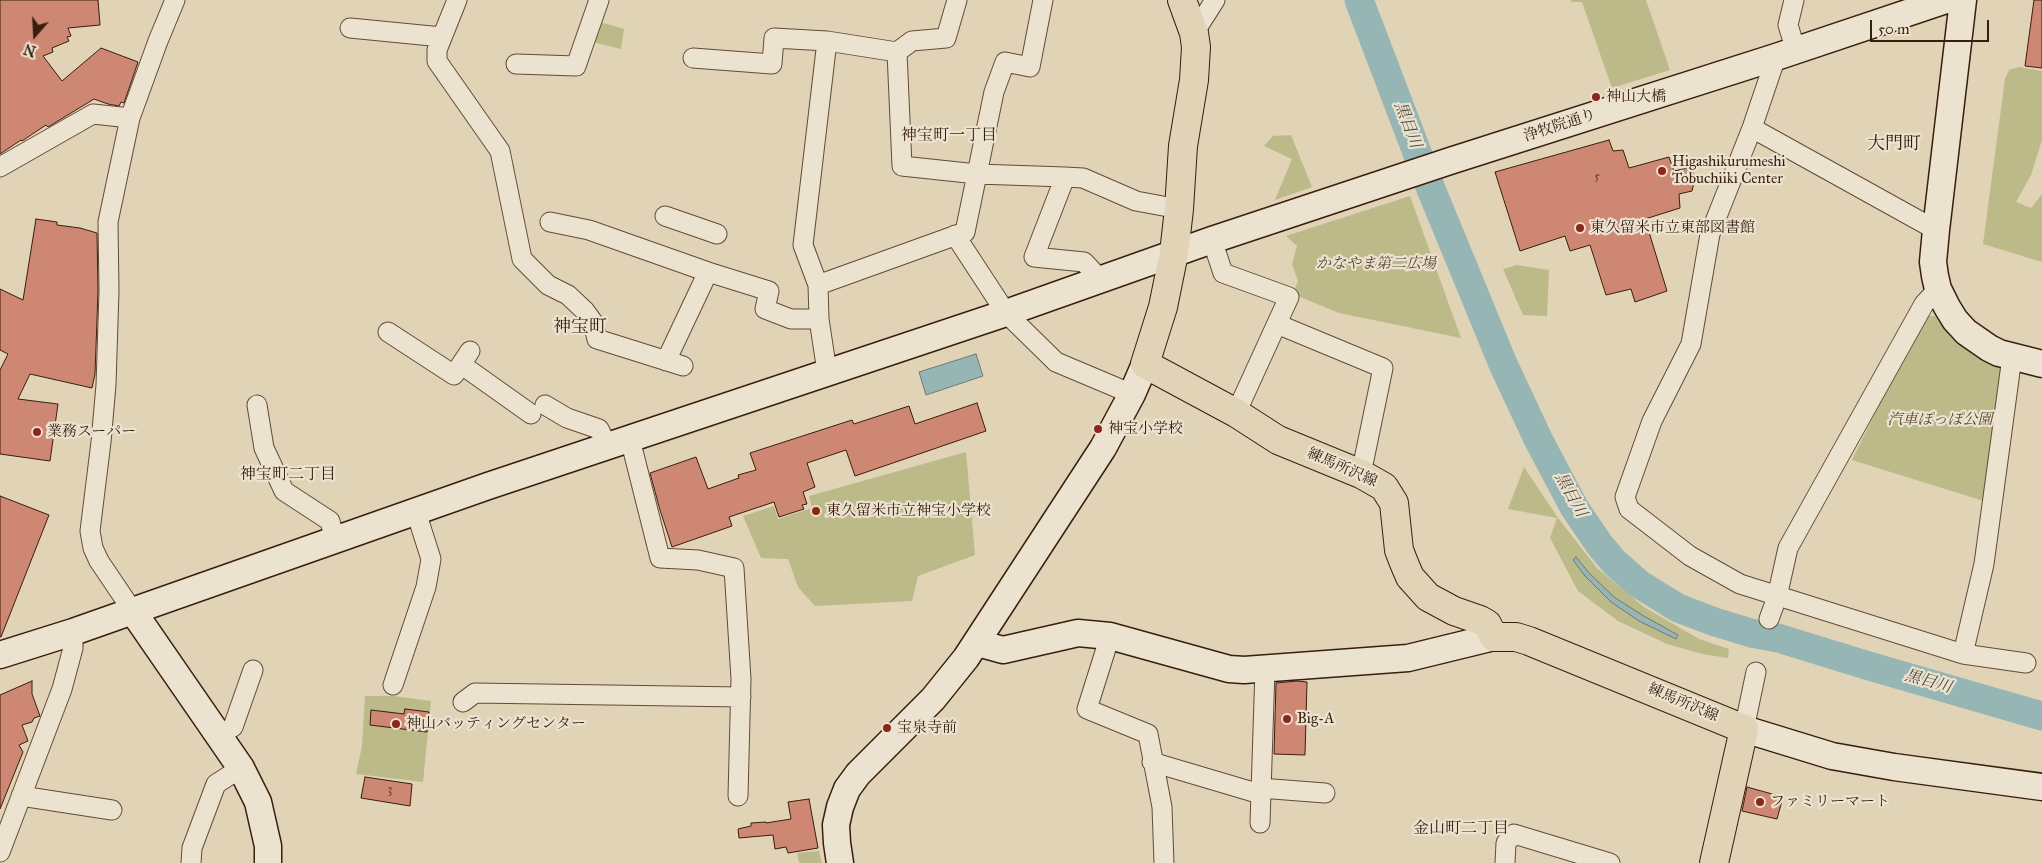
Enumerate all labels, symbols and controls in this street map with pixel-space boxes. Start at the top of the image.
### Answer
north arrow [10,10,60,60]
scale bar [1872,10,1991,42]
text: 50 m [1878,20,1910,38]
text: N [22,40,38,60]
place label: 神山大橋 [1606,88,1666,106]
marker: 神山大橋 [1590,91,1602,103]
water label: 黒目川 [1389,99,1425,151]
street label: 浄牧院通り [1522,106,1598,146]
district label: 神宝町一丁目 [901,126,997,146]
district label: 大門町 [1867,134,1921,156]
place label: Higashikurumeshi Tobuchiiki Center [1672,153,1786,188]
marker: Higashikurumeshi Tobuchiiki Center [1656,165,1668,177]
house number: 5 [1594,170,1600,184]
place label: 東久留米市立東部図書館 [1590,219,1755,237]
marker: 東久留米市立東部図書館 [1574,222,1586,234]
park label: かなやま第二広場 [1316,255,1436,273]
district label: 神宝町 [553,317,607,339]
park label: 汽車ぽっぽ公園 [1888,411,1992,429]
place label: 神宝小学校 [1108,420,1183,438]
place label: 業務スーパー [47,423,136,441]
marker: 神宝小学校 [1092,423,1104,435]
marker: 業務スーパー [31,426,43,438]
street label: 練馬所沢線 [1304,445,1380,491]
district label: 神宝町二丁目 [240,465,336,485]
water label: 黒目川 [1550,469,1590,521]
place label: 東久留米市立神宝小学校 [826,502,991,520]
marker: 東久留米市立神宝小学校 [810,505,822,517]
water label: 黒目川 [1902,666,1954,698]
street label: 練馬所沢線 [1645,680,1721,726]
place label: Big-A [1297,710,1334,728]
marker: Big-A [1281,713,1293,725]
place label: 神山バッティングセンター [406,715,586,733]
marker: 神山バッティングセンター [390,718,402,730]
place label: 宝泉寺前 [897,719,957,737]
marker: 宝泉寺前 [881,722,893,734]
house number: 3 [388,783,392,797]
place label: ファミリーマート [1770,793,1890,811]
marker: ファミリーマート [1754,796,1766,808]
district label: 金山町二丁目 [1413,819,1509,839]

